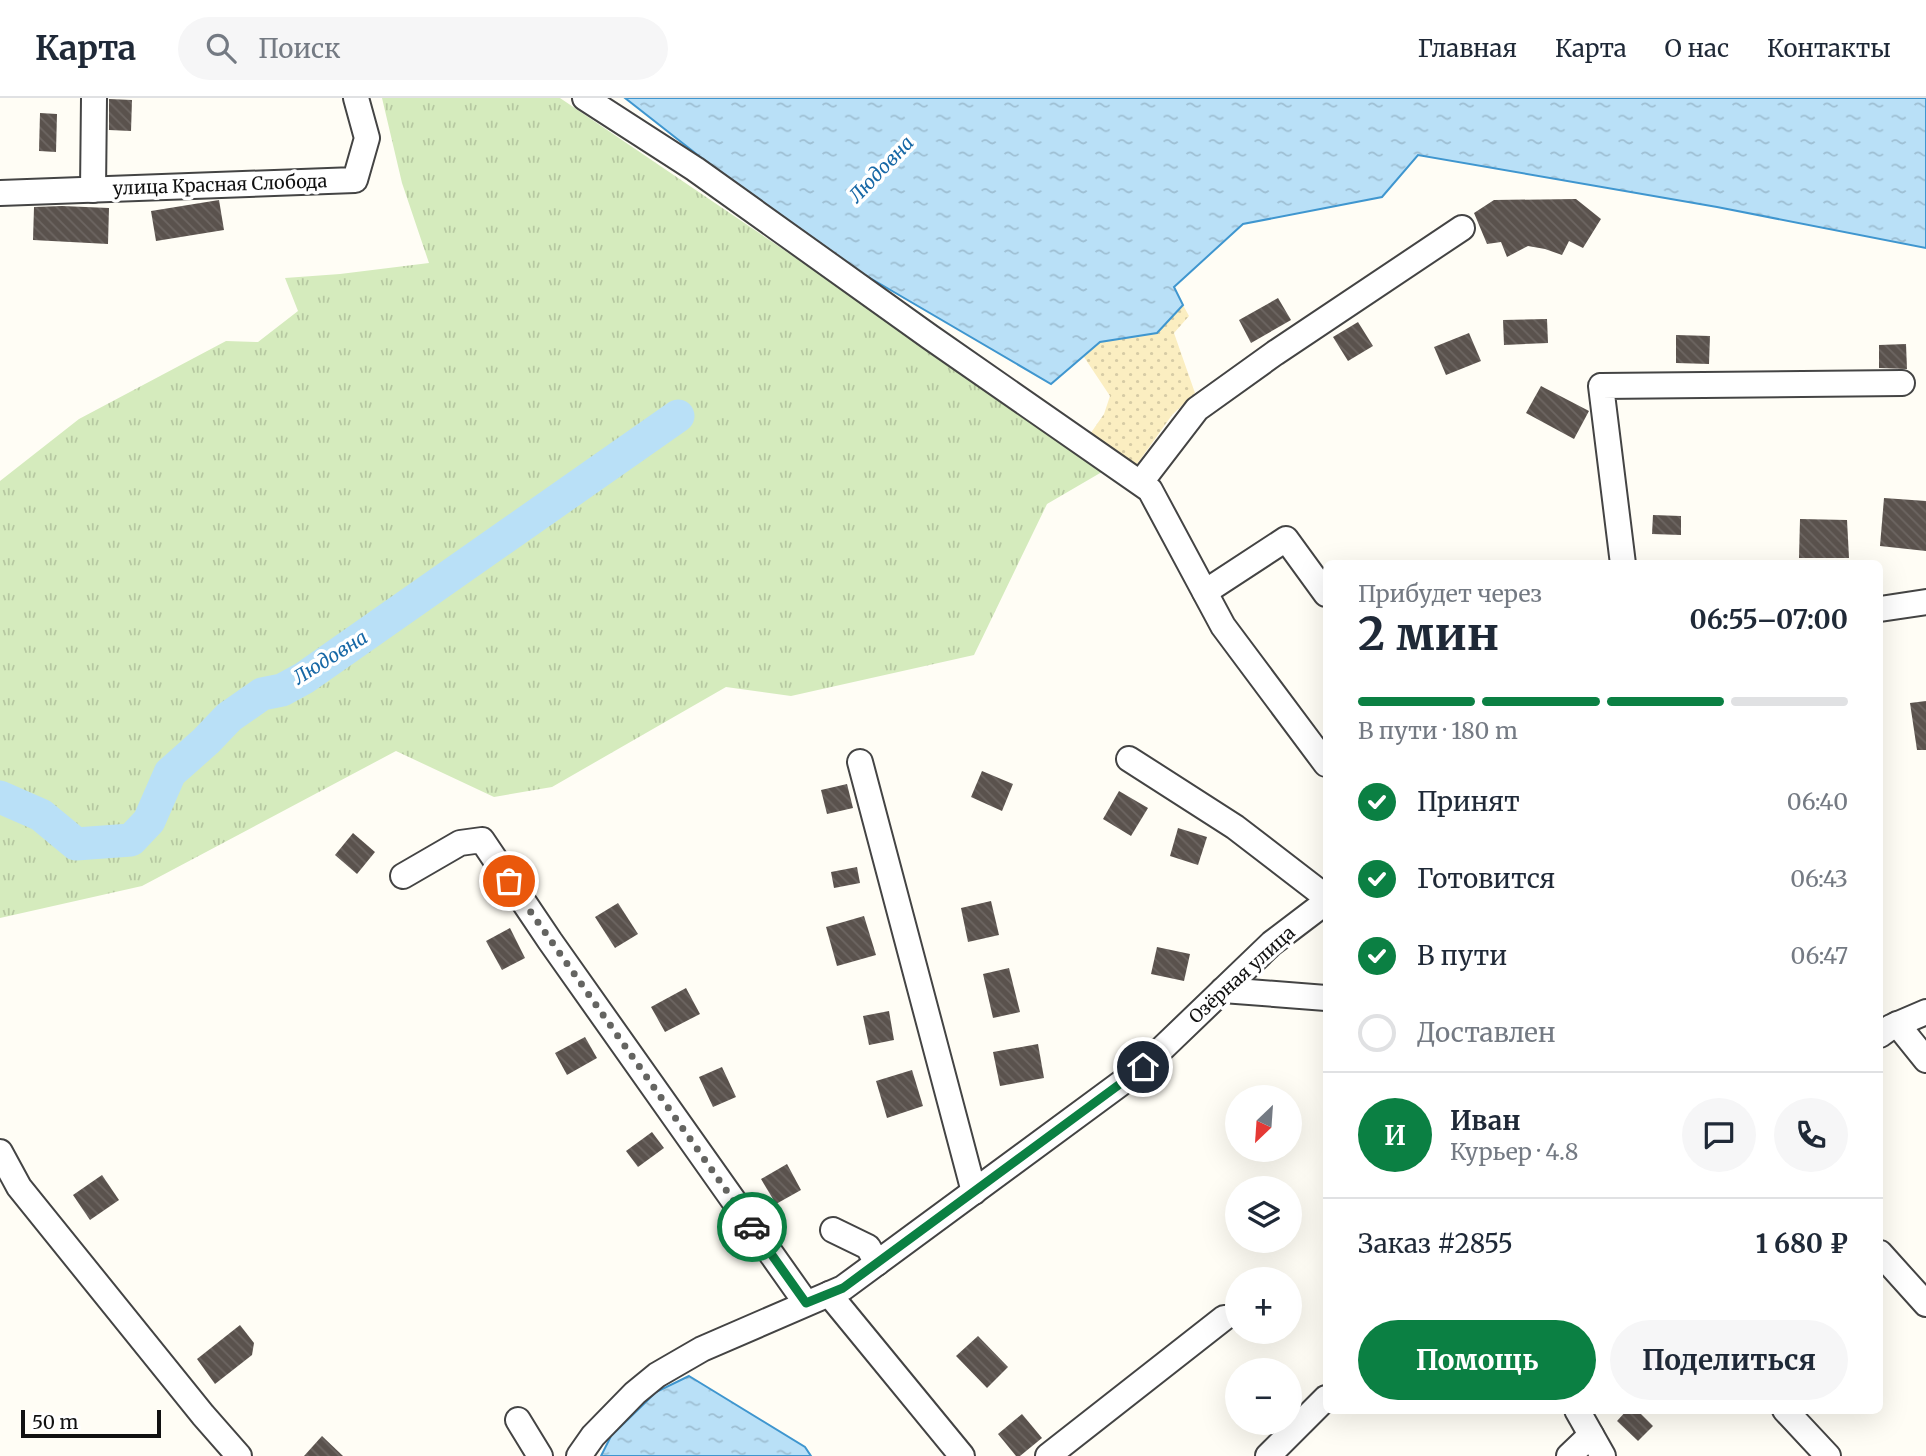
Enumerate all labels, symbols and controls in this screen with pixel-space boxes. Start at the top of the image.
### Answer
search box [178,17,668,80]
text: Карта [35,28,136,69]
icon: search [202,29,240,67]
text: Поиск [258,32,341,65]
text: Главная [1418,33,1517,64]
text: Карта [1555,33,1627,64]
text: О нас [1665,33,1729,64]
text: Контакты [1767,33,1891,64]
water label: Людовна [843,131,919,208]
street label: улица Красная Слобода [112,169,328,200]
text: Прибудет через [1358,579,1542,608]
text: 06:55–07:00 [1690,603,1848,636]
text: 2 мин [1358,605,1499,663]
water label: Людовна [288,625,372,690]
text: В пути · 180 m [1358,716,1518,745]
icon: check [1358,783,1396,821]
text: Принят [1417,785,1520,818]
text: 06:40 [1787,787,1848,816]
pin [479,851,539,911]
icon: check [1358,860,1396,898]
icon: bag [490,862,528,900]
text: Готовится [1417,862,1555,895]
text: 06:43 [1790,864,1848,893]
street label: Озёрная улица [1184,921,1300,1028]
icon: check [1358,937,1396,975]
text: В пути [1417,939,1507,972]
text: 06:47 [1791,941,1848,970]
text: Доставлен [1417,1016,1556,1049]
pin [1113,1037,1173,1097]
icon: home [1124,1048,1162,1086]
north arrow [1225,1085,1302,1162]
map controls [1225,1085,1302,1435]
button: chat [1682,1098,1756,1172]
button: phone [1774,1098,1848,1172]
text: Иван [1450,1104,1520,1137]
text: И [1384,1119,1406,1152]
text: Курьер · 4.8 [1450,1137,1579,1166]
button: layers [1225,1176,1302,1253]
courier [717,1192,787,1262]
icon: car [733,1208,771,1246]
text: Заказ #2855 [1358,1227,1513,1260]
text: 1 680 ₽ [1756,1227,1848,1260]
button: + [1225,1267,1302,1344]
button: Помощь [1358,1320,1596,1400]
button: Поделиться [1610,1320,1848,1400]
button: − [1225,1358,1302,1435]
scale bar [21,1407,161,1439]
text: 50 m [32,1410,78,1434]

